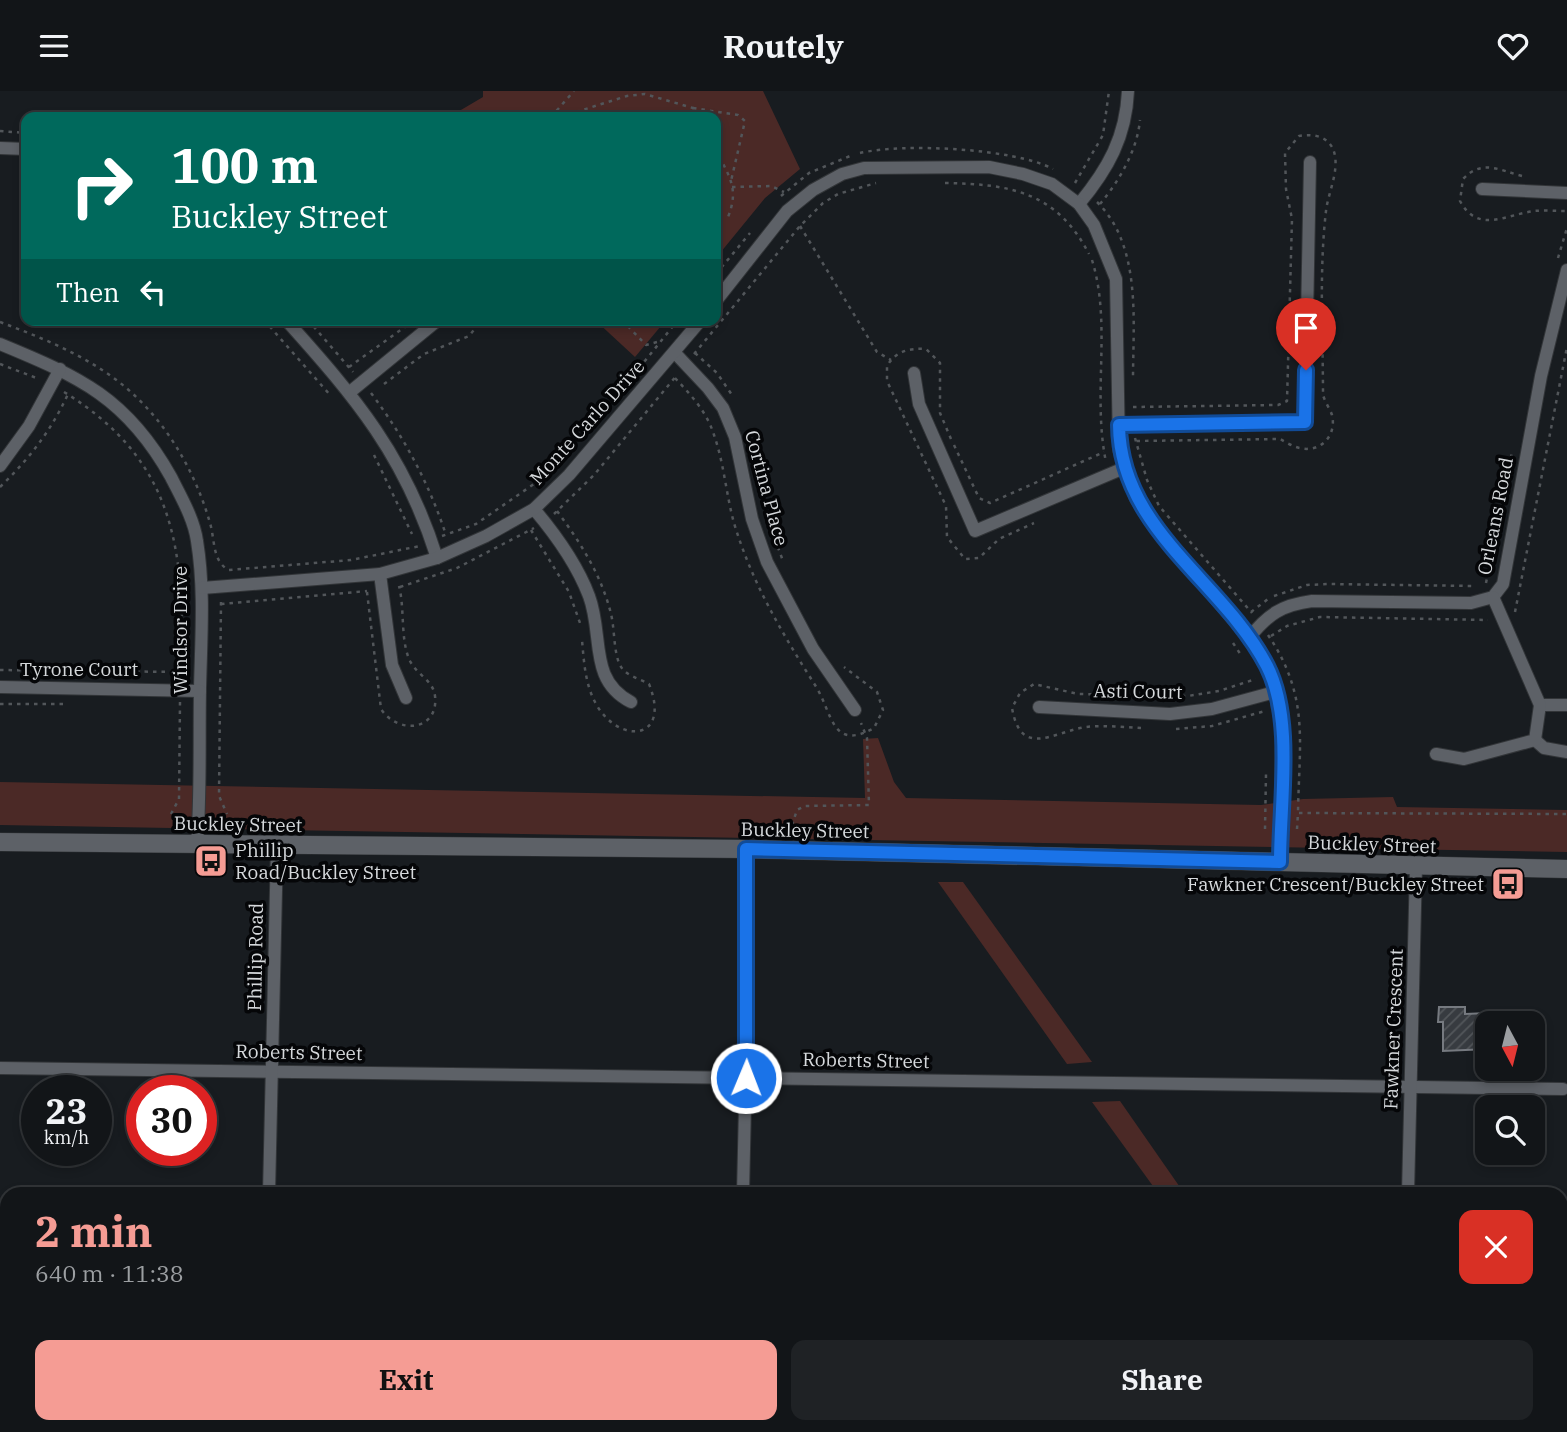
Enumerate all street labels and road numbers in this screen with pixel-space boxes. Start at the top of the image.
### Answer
street label: Monte Carlo Drive [524,354,650,490]
street label: Cortina Place [740,428,794,548]
street label: Orleans Road [1472,455,1518,577]
street label: Windsor Drive [168,566,192,694]
street label: Tyrone Court [20,657,139,681]
street label: Asti Court [1093,678,1183,704]
street label: Buckley Street [173,811,303,837]
street label: Buckley Street [740,817,870,843]
street label: Buckley Street [1307,830,1437,858]
street label: Phillip Road [242,903,268,1011]
street label: Fawkner Crescent [1378,948,1408,1110]
street label: Roberts Street [235,1039,363,1065]
street label: Roberts Street [802,1047,930,1073]

